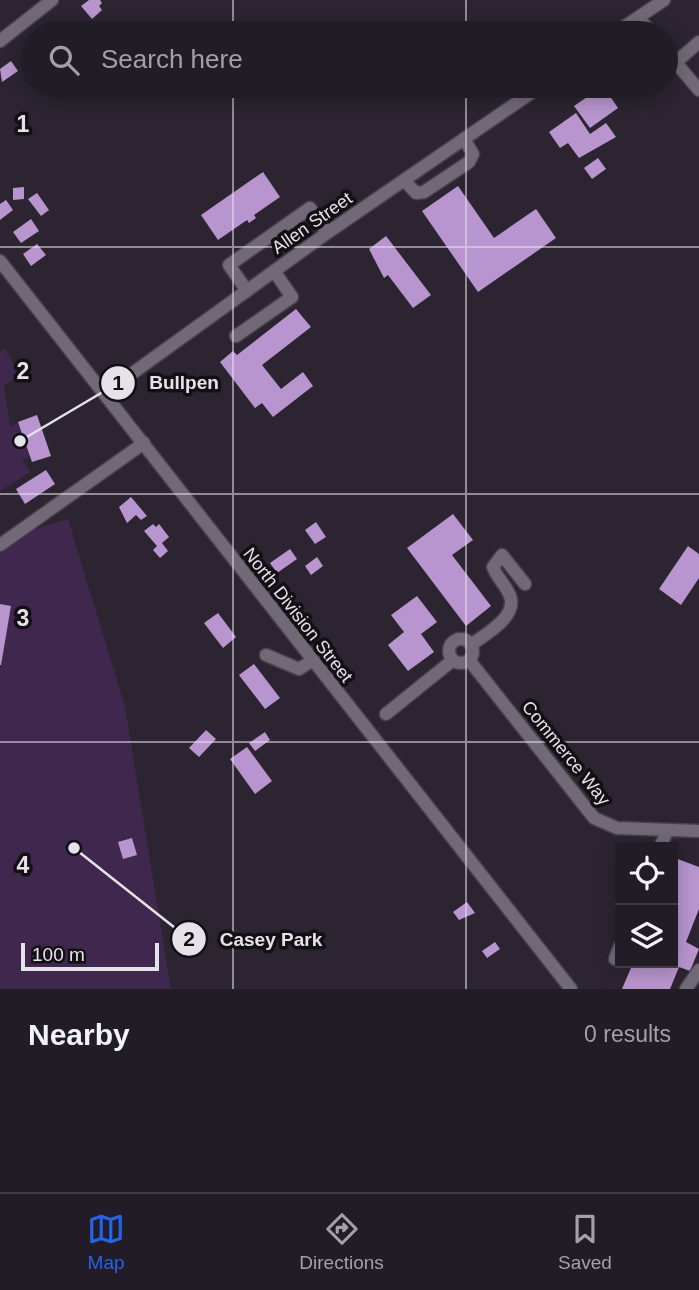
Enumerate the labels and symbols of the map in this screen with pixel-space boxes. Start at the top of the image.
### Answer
text: 1 [17,111,30,137]
street label: Allen Street [268,188,356,258]
text: 2 [17,358,29,384]
callout: Bullpen [101,363,233,403]
text: 1 [112,371,124,394]
text: Bullpen [149,372,219,393]
street label: North Division Street [239,544,357,686]
text: 3 [17,605,29,631]
street label: Commerce Way [518,697,614,809]
text: 4 [17,852,30,878]
callout: Casey Park [171,919,337,959]
text: 2 [183,927,195,950]
text: Casey Park [220,929,323,950]
scale bar [21,940,159,972]

